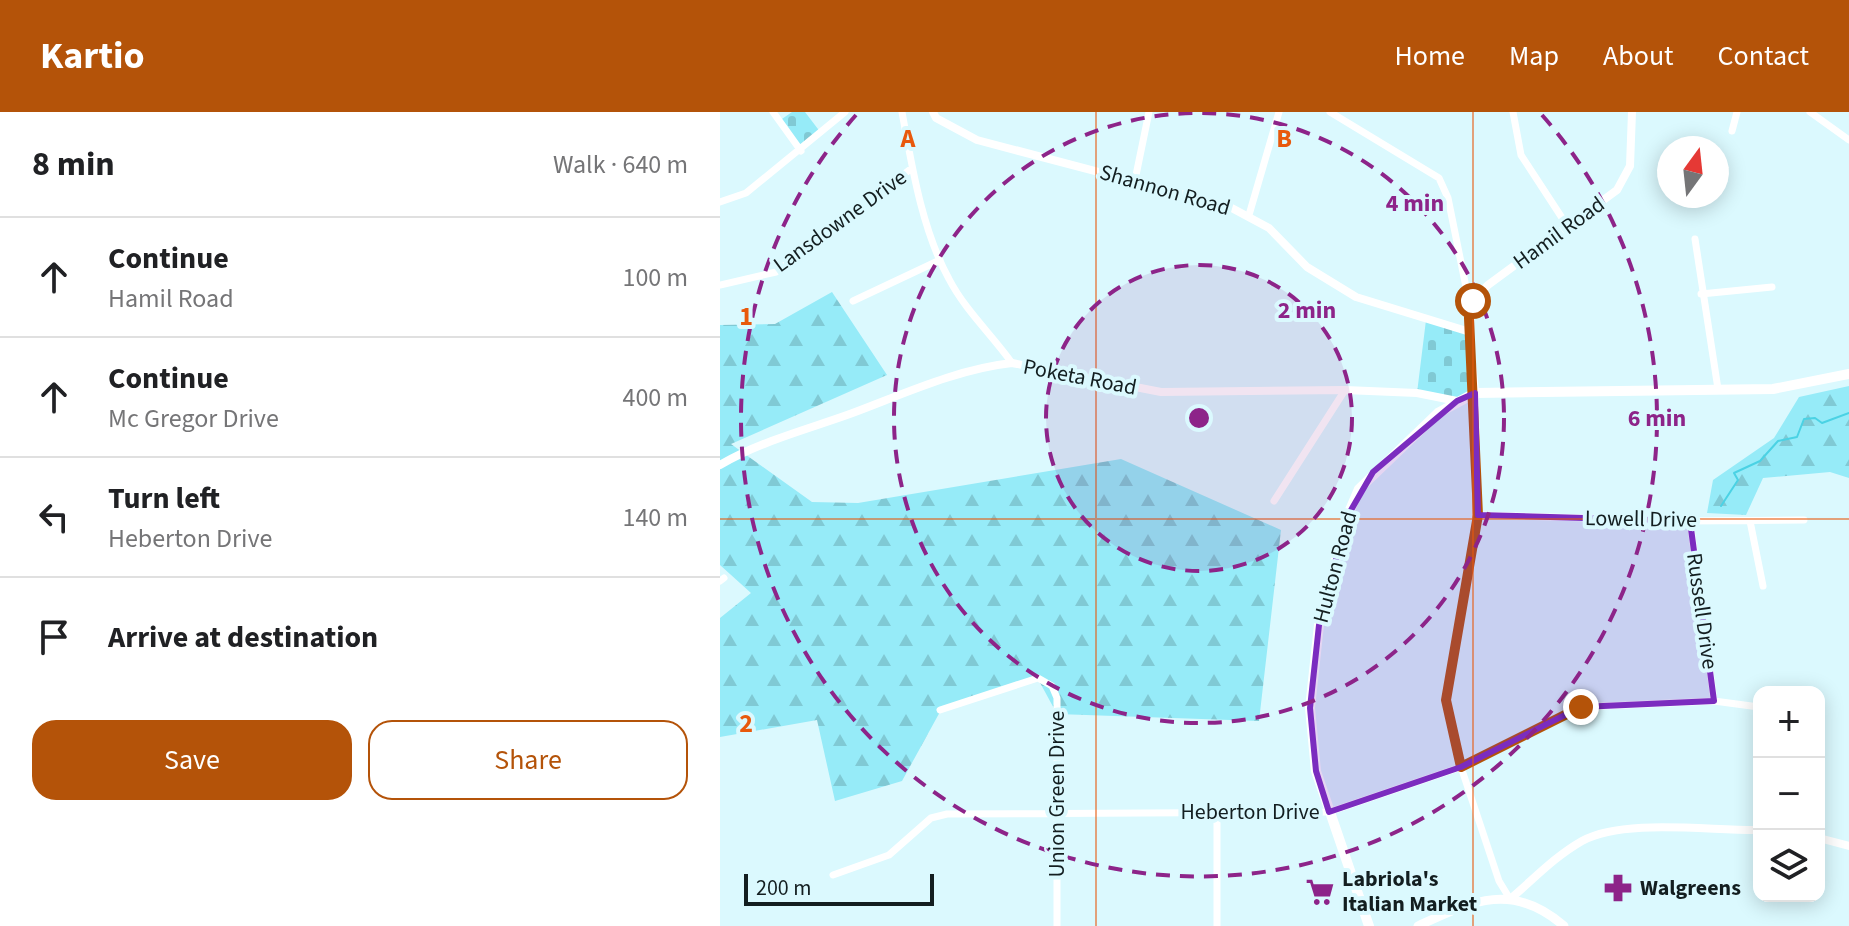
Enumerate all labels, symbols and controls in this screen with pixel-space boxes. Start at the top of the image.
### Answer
text: Kartio [40,29,145,83]
text: Home [1394,36,1465,76]
text: Map [1509,36,1559,76]
text: About [1603,36,1674,76]
text: Contact [1718,36,1809,76]
text: A [900,120,917,157]
text: B [1276,120,1292,157]
north arrow [1657,136,1729,208]
text: 8 min [32,140,115,189]
text: Walk · 640 m [553,146,688,183]
street label: Shannon Road [1096,156,1234,224]
street label: Lansdowne Drive [767,162,913,280]
text: 4 min [1386,186,1444,221]
street label: Hamil Road [1507,189,1611,277]
text: Continue [108,237,229,280]
icon: ahead [32,255,76,299]
text: 100 m [622,259,688,296]
text: Hamil Road [108,280,234,317]
route start [1455,283,1491,319]
text: 2 min [1278,293,1336,328]
text: 1 [739,298,753,335]
street label: Poketa Road [1021,350,1139,404]
text: Continue [108,357,229,400]
icon: ahead [32,375,76,419]
text: 400 m [622,379,688,416]
text: Mc Gregor Drive [108,400,279,437]
text: 6 min [1628,401,1686,436]
centre of rings [1185,404,1213,432]
text: Turn left [108,477,220,520]
icon: left [32,495,76,539]
text: 140 m [622,499,688,536]
street label: Lowell Drive [1585,502,1697,536]
street label: Hulton Road [1305,507,1365,627]
text: Heberton Drive [108,520,272,557]
street label: Russell Drive [1678,551,1726,671]
icon: arrive [32,615,76,659]
text: Arrive at destination [108,616,378,659]
map controls [1753,686,1825,902]
button: + [1753,686,1825,758]
route end [1563,689,1599,725]
text: 2 [739,705,753,742]
street label: Union Green Drive [1041,710,1073,877]
button: Save [32,720,352,800]
button: Share [368,720,688,800]
button: − [1753,758,1825,830]
street label: Heberton Drive [1180,796,1320,828]
button: layers [1753,830,1825,902]
place label: Labriola's Italian Market [1342,863,1478,920]
scale bar [744,870,934,906]
text: 200 m [756,872,811,904]
place label: Walgreens [1640,872,1741,904]
pharmacy icon: Walgreens [1603,873,1633,903]
supermarket icon: Labriola's Italian Market [1305,877,1335,907]

